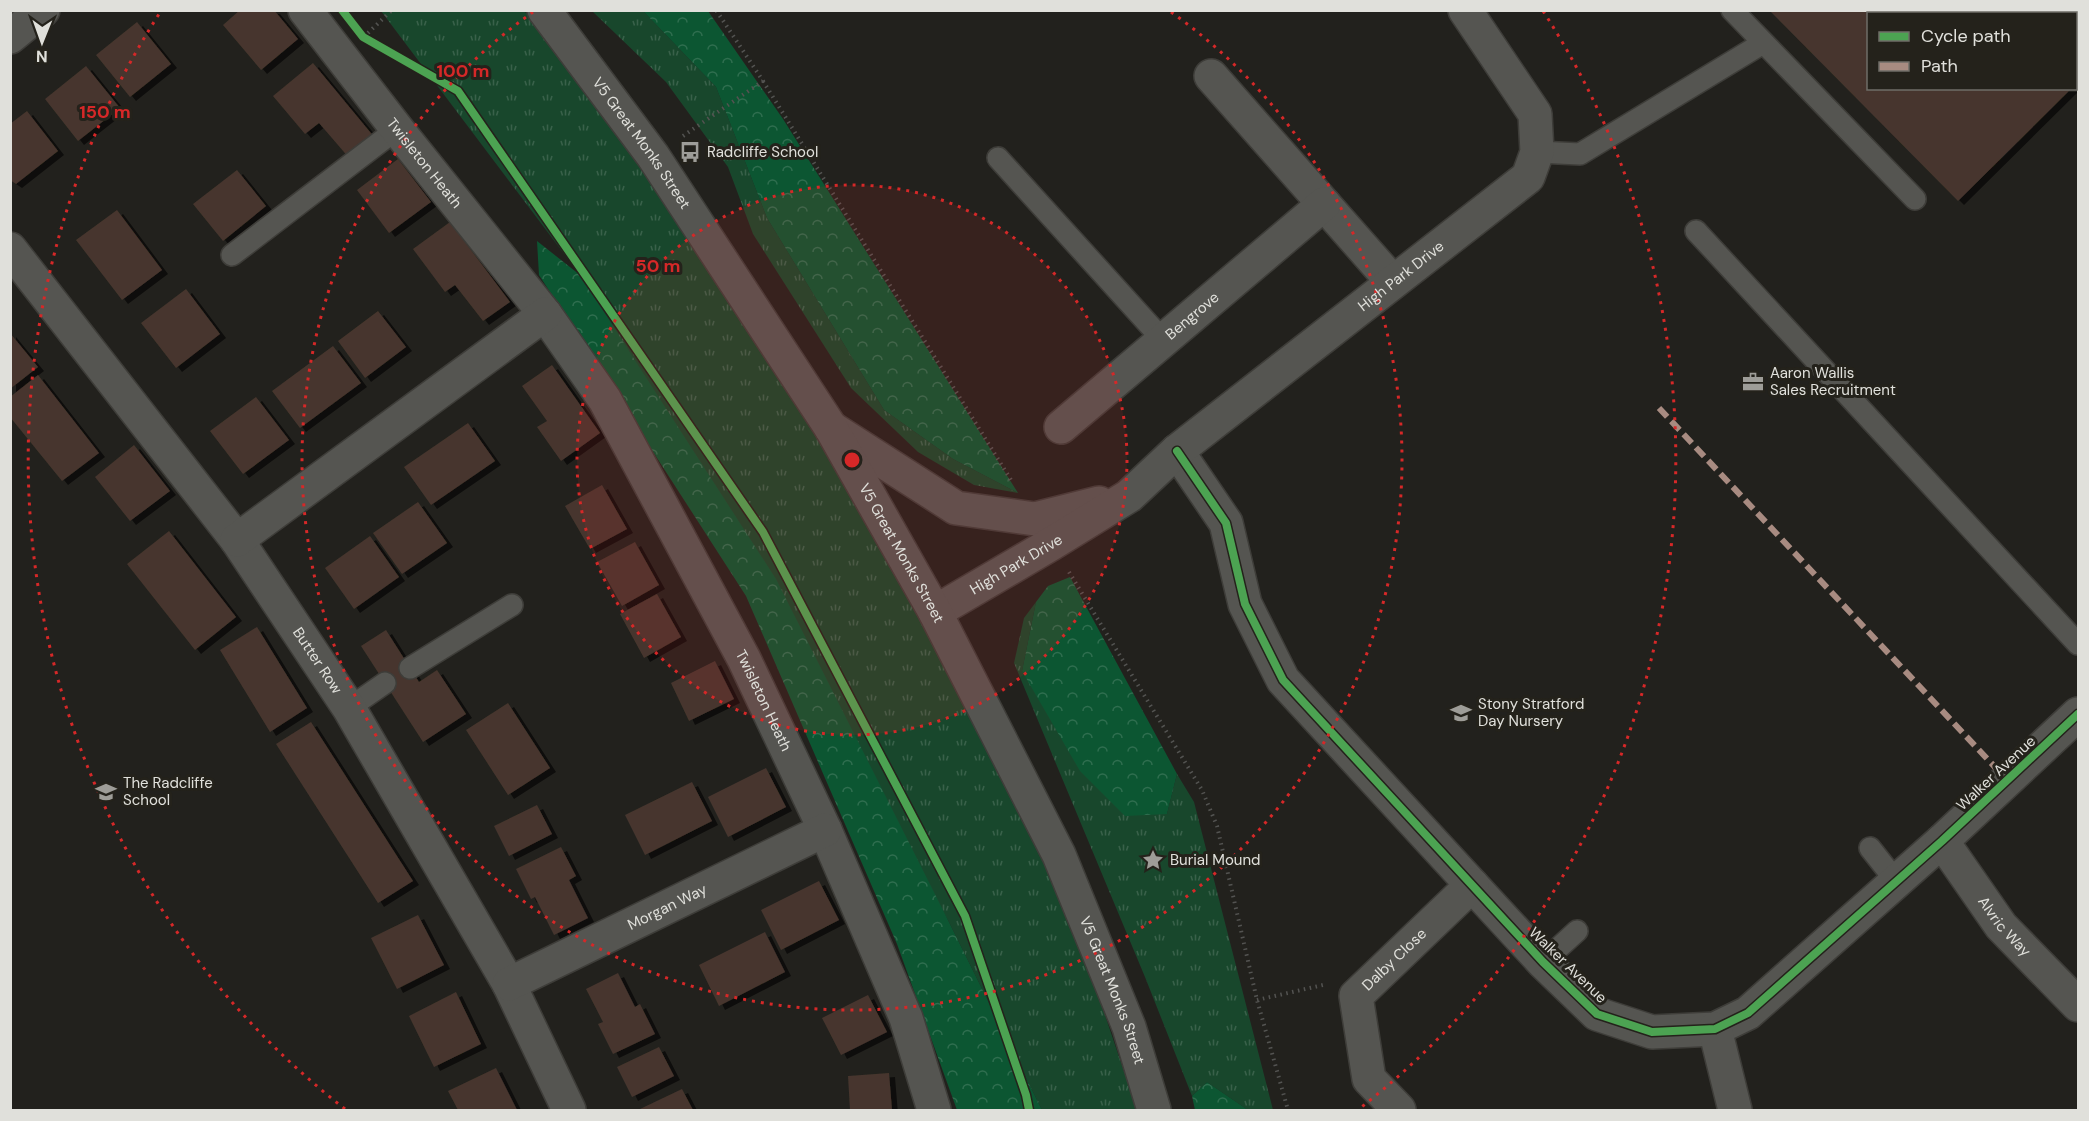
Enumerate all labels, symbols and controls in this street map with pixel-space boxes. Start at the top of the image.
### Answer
north arrow [12,12,72,72]
legend [1867,12,2077,90]
text: Cycle path [1921,24,2011,48]
text: N [36,46,48,67]
text: Path [1921,54,1958,78]
text: 100 m [436,59,490,83]
street label: V5 Great Monks Street [588,73,695,213]
text: 150 m [79,100,131,124]
street label: Twisleton Heath [382,114,466,212]
bus stop icon: Radcliffe School [678,140,702,164]
place label: Radcliffe School [707,142,818,162]
street label: High Park Drive [1354,236,1448,316]
text: 50 m [635,254,681,278]
street label: Bengrove [1161,287,1223,344]
place label: Aaron Wallis Sales Recruitment [1770,363,1896,400]
office icon: Aaron Wallis Sales Recruitment [1741,370,1765,394]
centre of rings [842,450,862,470]
street label: V5 Great Monks Street [854,480,949,626]
street label: High Park Drive [966,529,1066,599]
street label: Butter Row [288,623,347,698]
street label: Twisleton Heath [731,646,796,755]
place label: Stony Stratford Day Nursery [1478,694,1584,731]
school or university icon: Stony Stratford Day Nursery [1449,701,1473,725]
street label: Walker Avenue [1952,731,2040,815]
place label: The Radcliffe School [123,773,213,810]
school or university icon: The Radcliffe School [94,780,118,804]
place icon: Burial Mound [1141,848,1165,872]
place label: Burial Mound [1170,850,1260,870]
street label: Morgan Way [624,879,711,935]
street label: Alvric Way [1973,892,2036,961]
street label: V5 Great Monks Street [1075,913,1150,1067]
street label: Walker Avenue [1525,923,1611,1007]
street label: Dalby Close [1358,924,1431,995]

